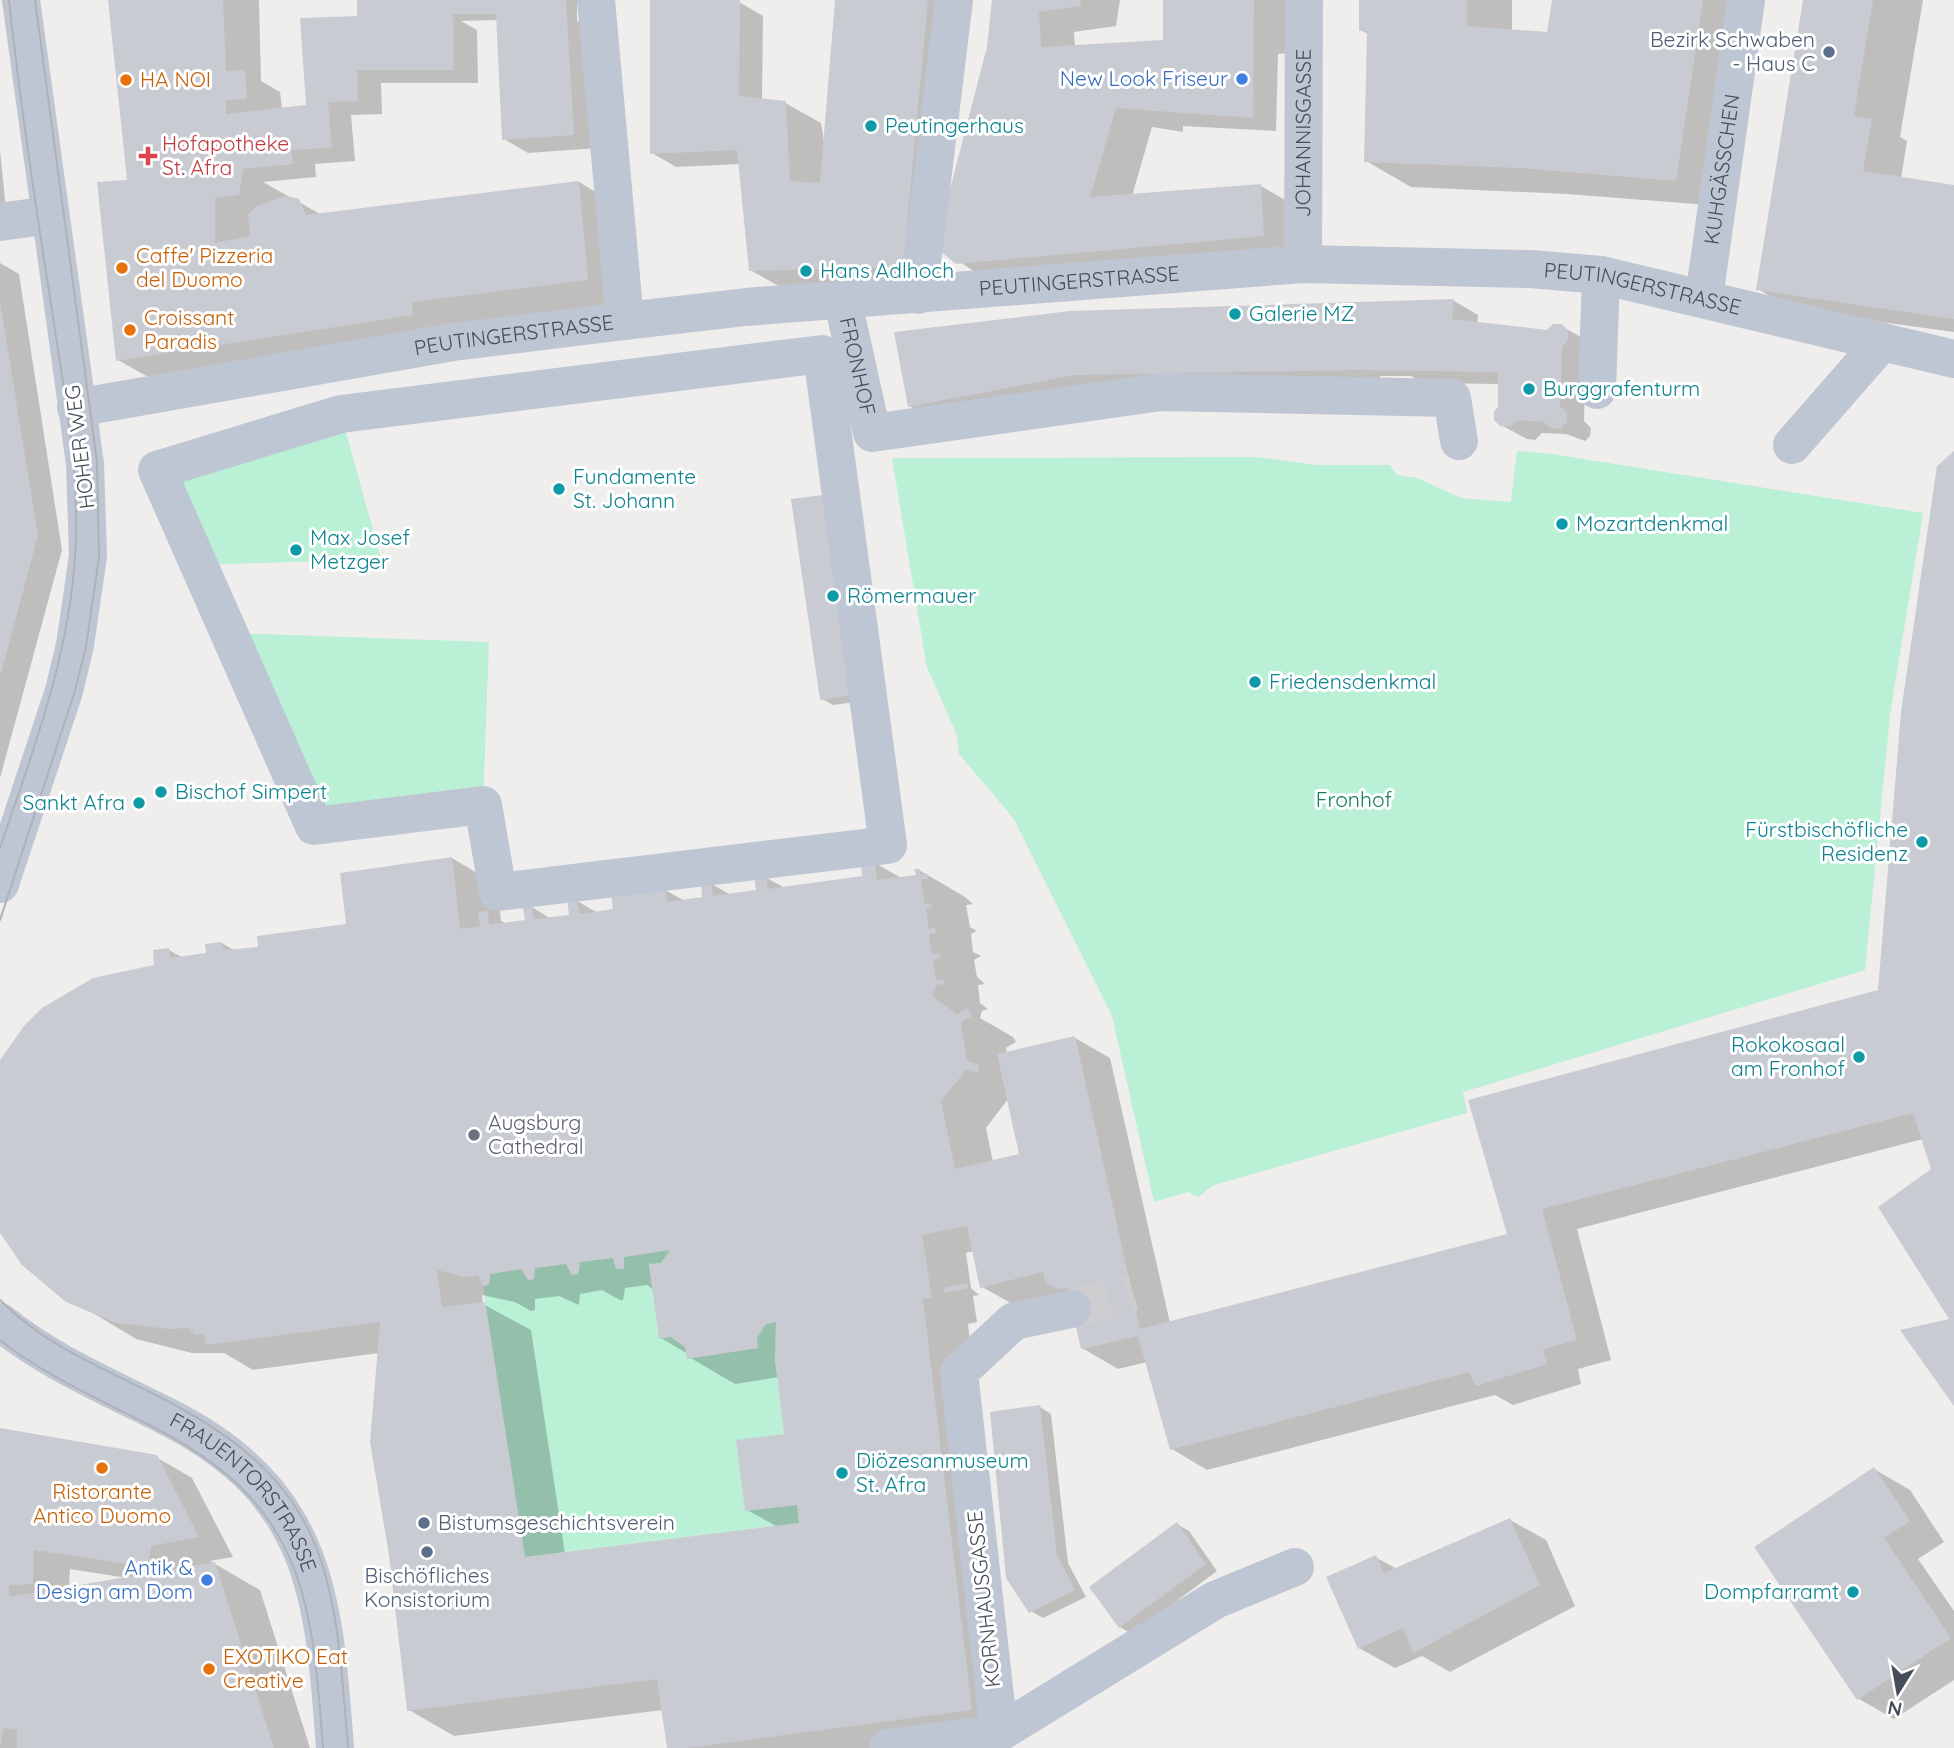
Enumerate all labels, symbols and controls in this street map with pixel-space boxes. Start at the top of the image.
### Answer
place label: Bezirk Schwaben - Haus C [1650,26,1815,76]
marker: Bezirk Schwaben - Haus C [1821,44,1837,60]
street label: JOHANNISGASSE [1289,49,1316,217]
place label: New Look Friseur [1060,65,1228,91]
place label: HA NOI [140,66,211,92]
marker: New Look Friseur [1234,71,1250,87]
marker: HA NOI [118,72,134,88]
street label: KUHGÄSSCHEN [1698,92,1745,246]
place label: Peutingerhaus [885,112,1024,138]
marker: Peutingerhaus [863,118,879,134]
place label: Hofapotheke St. Afra [162,130,289,180]
marker: Hofapotheke St. Afra [140,148,156,164]
place label: Caffe' Pizzeria del Duomo [136,242,273,292]
street label: PEUTINGERSTRASSE [1543,256,1744,320]
place label: Hans Adlhoch [820,257,954,283]
marker: Caffe' Pizzeria del Duomo [114,260,130,276]
street label: PEUTINGERSTRASSE [978,260,1180,301]
marker: Hans Adlhoch [798,263,814,279]
place label: Galerie MZ [1249,300,1354,326]
place label: Croissant Paradis [144,304,234,354]
marker: Galerie MZ [1227,306,1243,322]
street label: PEUTINGERSTRASSE [412,308,615,361]
street label: FRONHOF [835,314,882,418]
marker: Croissant Paradis [122,322,138,338]
place label: Burggrafenturm [1543,375,1700,401]
marker: Burggrafenturm [1521,381,1537,397]
street label: HOHER WEG [58,384,100,511]
place label: Fundamente St. Johann [573,463,696,513]
marker: Fundamente St. Johann [551,481,567,497]
place label: Mozartdenkmal [1576,510,1728,536]
marker: Mozartdenkmal [1554,516,1570,532]
place label: Max Josef Metzger [310,524,410,574]
marker: Max Josef Metzger [288,542,304,558]
place label: Römermauer [847,582,976,608]
marker: Römermauer [825,588,841,604]
place label: Friedensdenkmal [1269,668,1436,694]
marker: Friedensdenkmal [1247,674,1263,690]
place label: Bischof Simpert [175,778,327,804]
marker: Bischof Simpert [153,784,169,800]
park label: Fronhof [1316,786,1393,812]
place label: Sankt Afra [23,789,125,815]
marker: Sankt Afra [131,795,147,811]
place label: Fürstbischöfliche Residenz [1745,816,1908,866]
marker: Fürstbischöfliche Residenz [1914,834,1930,850]
place label: Rokokosaal am Fronhof [1731,1031,1845,1081]
marker: Rokokosaal am Fronhof [1851,1049,1867,1065]
place label: Augsburg Cathedral [488,1109,583,1159]
marker: Augsburg Cathedral [466,1127,482,1143]
street label: FRAUENTORSTRASSE [166,1406,323,1575]
place label: Diözesanmuseum St. Afra [856,1447,1029,1497]
marker: Ristorante Antico Duomo [94,1460,110,1476]
marker: Diözesanmuseum St. Afra [834,1465,850,1481]
place label: Ristorante Antico Duomo [33,1478,171,1528]
place label: Bistumsgeschichtsverein [438,1509,675,1535]
street label: KORNHAUSGASSE [961,1509,1005,1689]
marker: Bistumsgeschichtsverein [416,1515,432,1531]
marker: Bischöfliches Konsistorium [419,1544,435,1560]
place label: Antik & Design am Dom [36,1554,193,1604]
place label: Bischöfliches Konsistorium [364,1562,490,1612]
marker: Antik & Design am Dom [199,1572,215,1588]
place label: Dompfarramt [1704,1578,1839,1604]
marker: Dompfarramt [1845,1584,1861,1600]
place label: EXOTIKO Eat Creative [223,1643,348,1693]
north arrow [1863,1657,1933,1727]
marker: EXOTIKO Eat Creative [201,1661,217,1677]
text: N [1886,1696,1904,1722]

